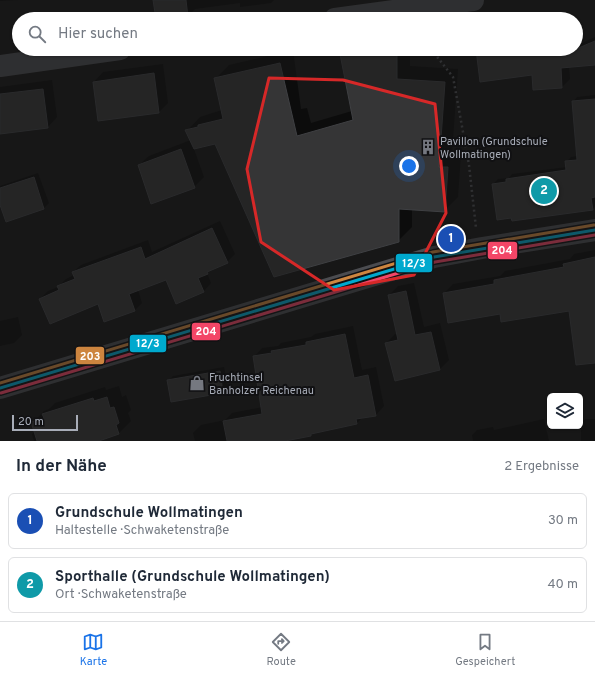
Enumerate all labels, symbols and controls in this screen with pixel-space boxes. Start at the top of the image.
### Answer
search box [12,12,583,56]
icon: search [26,23,48,45]
text: Hier suchen [58,25,138,44]
place label: Pavillon (Grundschule Wollmatingen) [440,135,548,162]
building icon: Pavillon (Grundschule Wollmatingen) [419,138,437,156]
your location [399,156,419,176]
pin: 2 [531,176,557,206]
pin: 1 [438,224,464,254]
line badge: 204 [487,241,518,260]
text: 204 [491,244,513,258]
line badge: 12/3 [395,253,433,273]
text: 12/3 [402,257,426,271]
line badge: 204 [191,322,221,341]
text: 204 [195,325,217,339]
line badge: 12/3 [129,334,167,353]
text: 12/3 [136,337,160,351]
line badge: 203 [75,346,105,365]
text: 203 [80,350,100,364]
place label: Fruchtinsel Banholzer Reichenau [209,371,314,398]
shop icon: Fruchtinsel Banholzer Reichenau [188,374,206,392]
map controls [547,393,583,429]
button: layers [547,393,583,429]
scale bar [12,413,78,432]
text: 20 m [18,415,44,429]
text: In der Nähe [16,456,107,478]
text: 2 Ergebnisse [504,459,579,475]
text: Grundschule Wollmatingen [55,504,243,523]
text: 1 [27,513,33,529]
text: 30 m [548,513,578,529]
text: Haltestelle · Schwaketenstraße [55,523,229,539]
text: Sporthalle (Grundschule Wollmatingen) [55,568,330,587]
text: 2 [26,577,34,593]
text: 40 m [548,577,578,593]
text: Ort · Schwaketenstraße [55,587,187,603]
tab: Karte [80,631,107,669]
tab: Route [266,631,296,669]
tab: Gespeichert [455,631,515,669]

